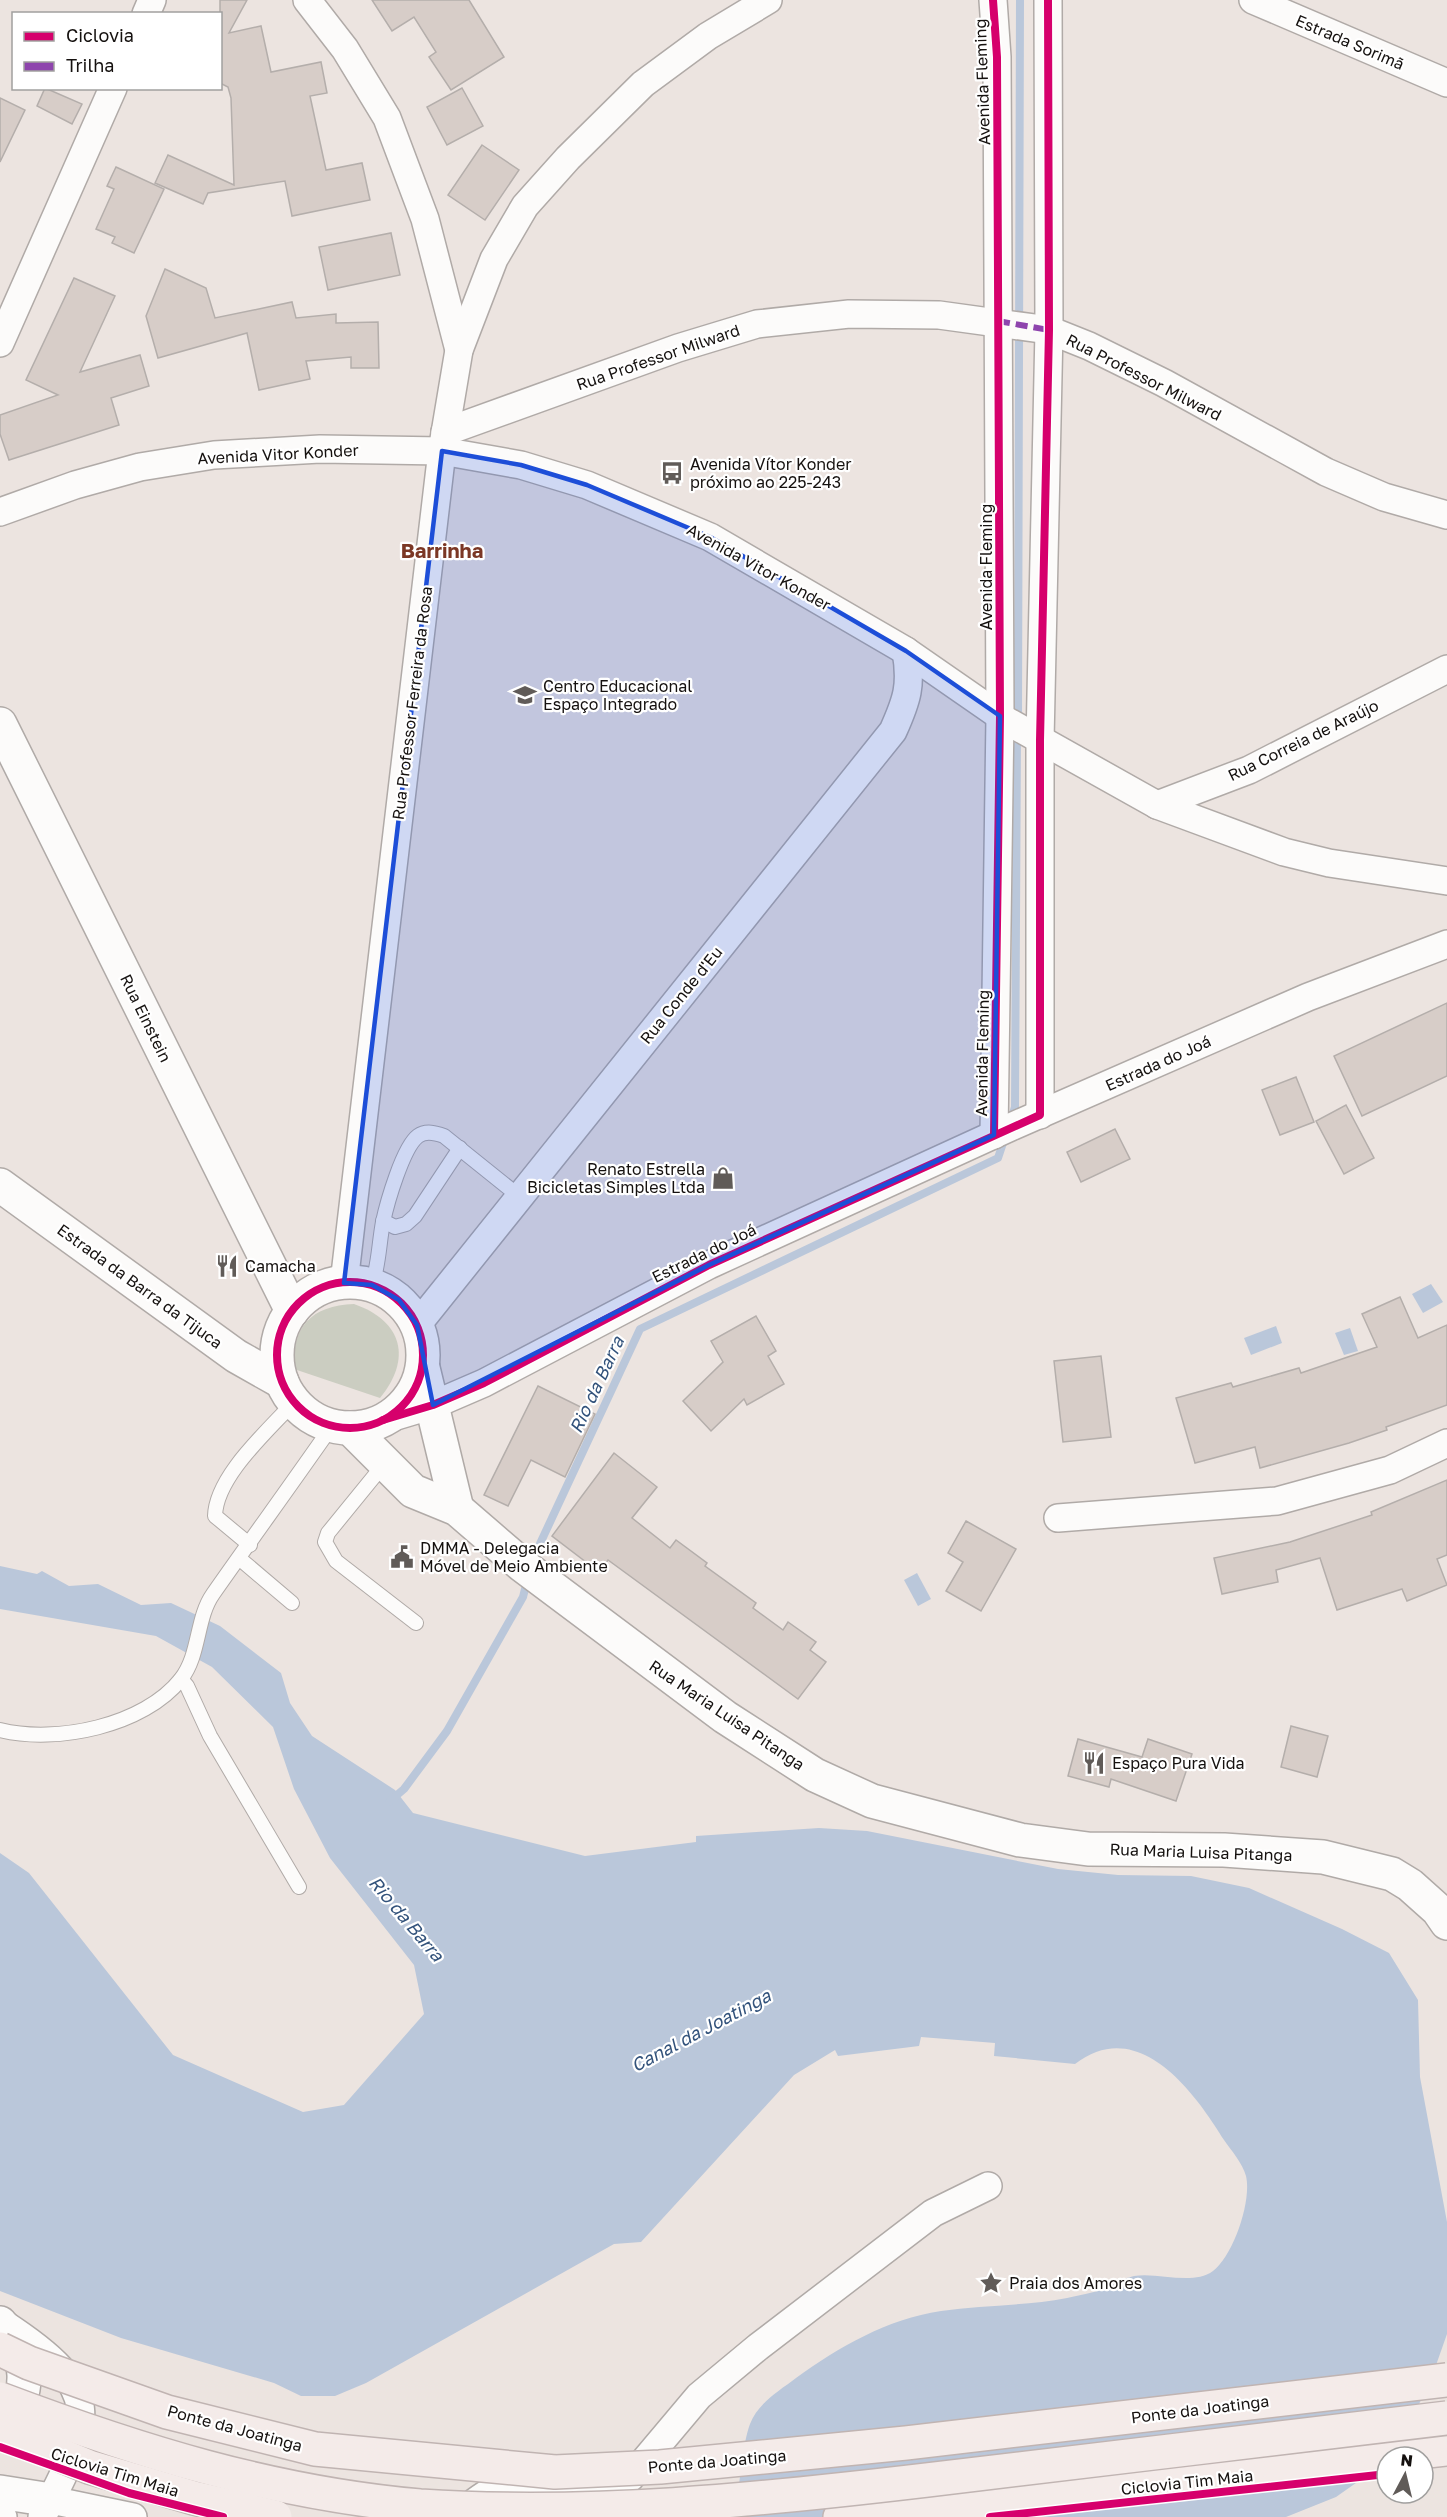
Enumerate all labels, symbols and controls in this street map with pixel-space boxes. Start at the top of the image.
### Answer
street label: Estrada Sorimã [1293,10,1407,74]
legend [12,12,222,90]
street label: Avenida Fleming [970,18,994,146]
text: Ciclovia [66,24,134,46]
text: Trilha [66,54,114,76]
street label: Rua Professor Milward [574,320,742,394]
street label: Rua Professor Milward [1063,329,1225,425]
street label: Avenida Vitor Konder [197,440,359,468]
place label: Avenida Vítor Konder próximo ao 225-243 [690,454,851,492]
bus stop icon: Avenida Vítor Konder próximo ao 225-243 [659,460,685,486]
street label: Avenida Fleming [976,504,996,630]
street label: Avenida Vitor Konder [684,519,834,615]
district label: Barrinha [401,538,483,562]
street label: Rua Professor Ferreira da Rosa [388,585,436,821]
place label: Centro Educacional Espaço Integrado [543,676,692,714]
school or university icon: Centro Educacional Espaço Integrado [512,682,538,708]
street label: Rua Correia de Araújo [1224,695,1382,785]
street label: Rua Conde d'Eu [636,942,726,1048]
street label: Rua Einstein [116,971,176,1065]
street label: Avenida Fleming [971,990,993,1116]
street label: Estrada do Joá [1102,1031,1214,1095]
place label: Renato Estrella Bicicletas Simples Ltda [527,1159,705,1197]
shop icon: Renato Estrella Bicicletas Simples Ltda [710,1165,736,1191]
street label: Estrada da Barra da Tijuca [53,1219,227,1353]
street label: Estrada do Joá [649,1219,759,1287]
restaurant icon: Camacha [214,1253,240,1279]
place label: Camacha [245,1256,316,1276]
water label: Rio da Barra [564,1332,628,1437]
place label: DMMA - Delegacia Móvel de Meio Ambiente [420,1538,608,1576]
public building icon: DMMA - Delegacia Móvel de Meio Ambiente [389,1544,415,1570]
street label: Rua Maria Luisa Pitanga [646,1656,808,1774]
restaurant icon: Espaço Pura Vida [1081,1750,1107,1776]
place label: Espaço Pura Vida [1112,1753,1245,1773]
street label: Rua Maria Luisa Pitanga [1109,1839,1293,1865]
water label: Rio da Barra [365,1871,449,1966]
water label: Canal da Joatinga [627,1984,775,2076]
place icon: Praia dos Amores [978,2270,1004,2296]
place label: Praia dos Amores [1009,2273,1142,2293]
street label: Ponte da Joatinga [1130,2391,1270,2427]
street label: Ponte da Joatinga [165,2400,305,2456]
street label: Ciclovia Tim Maia [49,2443,181,2501]
street label: Ponte da Joatinga [647,2445,787,2477]
north arrow [1375,2445,1435,2505]
text: N [1400,2449,1414,2471]
street label: Ciclovia Tim Maia [1120,2465,1254,2499]

